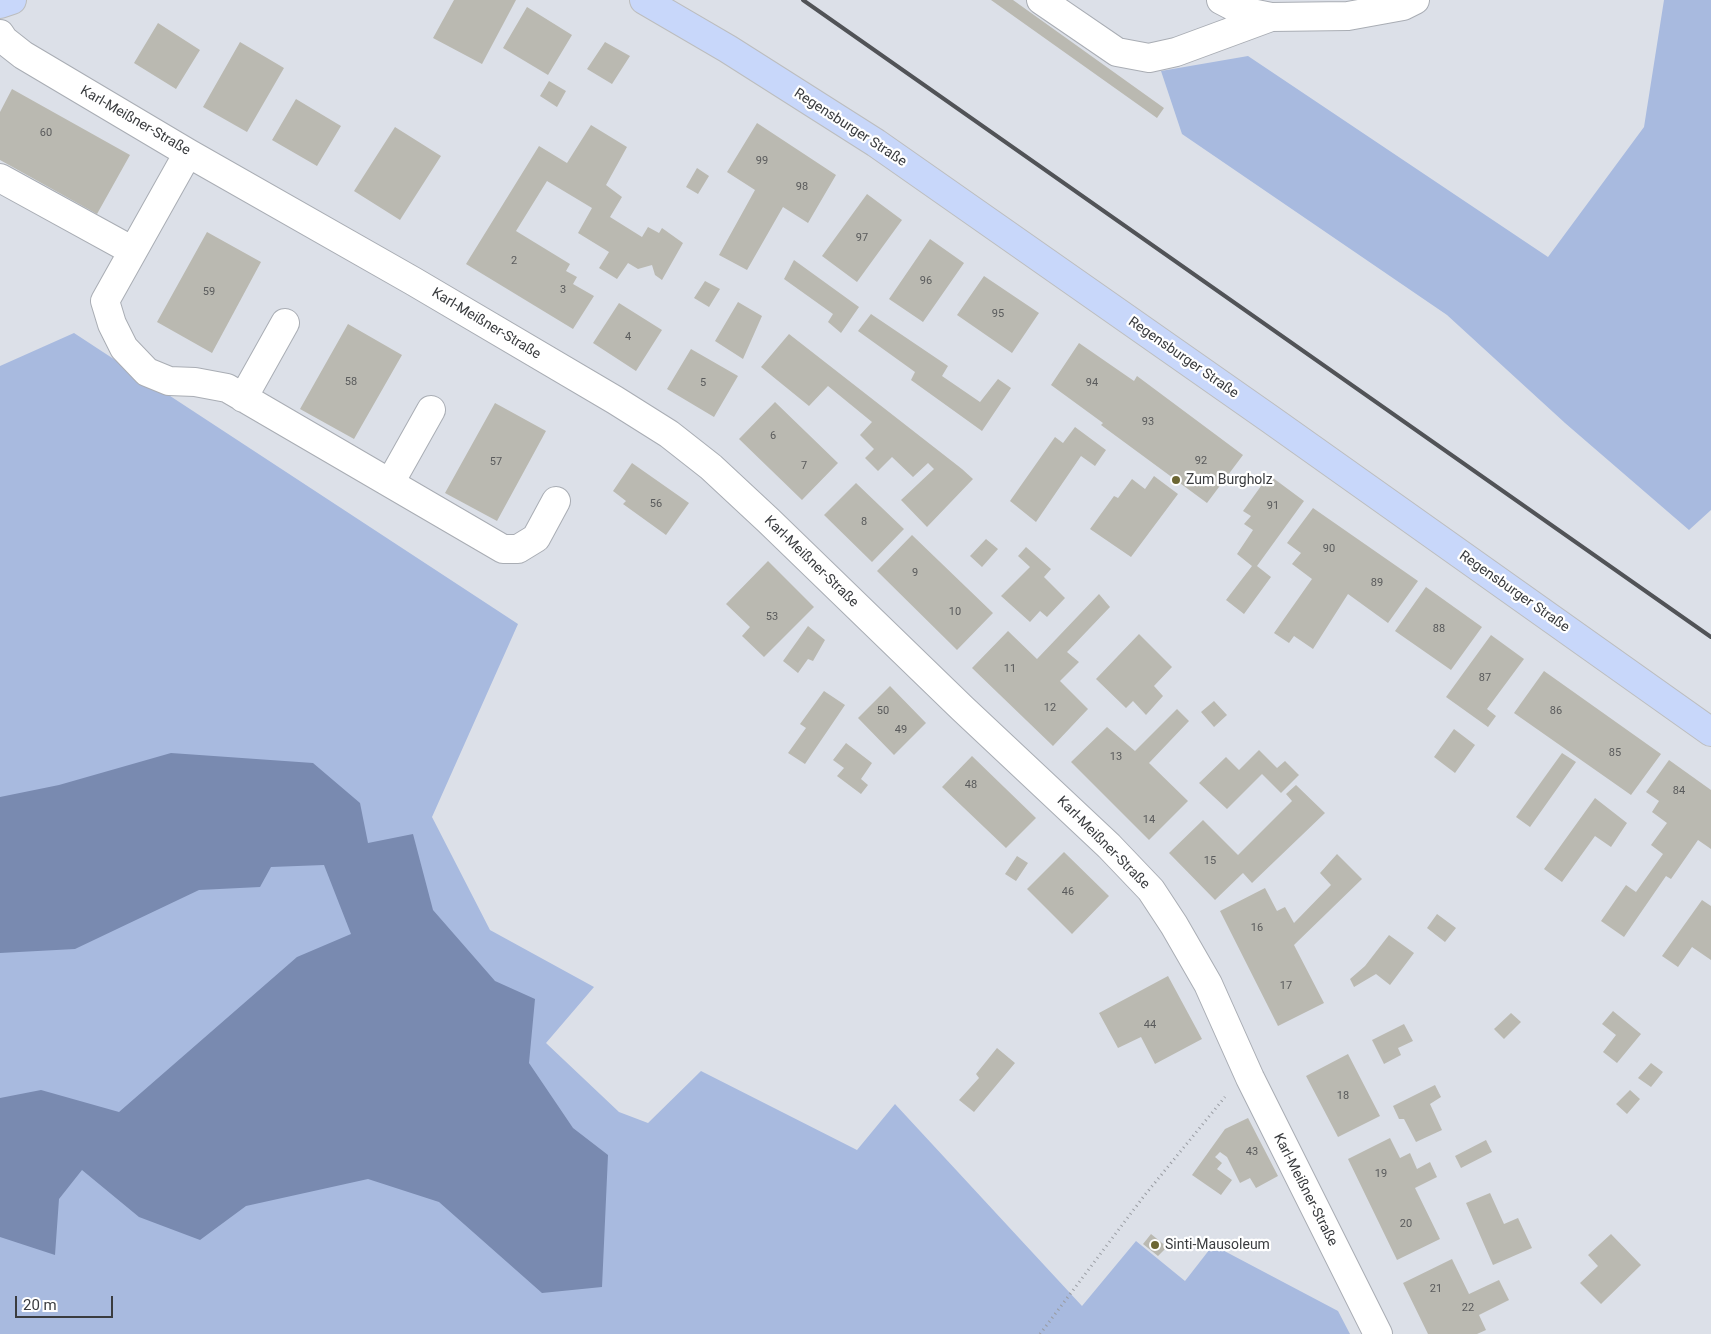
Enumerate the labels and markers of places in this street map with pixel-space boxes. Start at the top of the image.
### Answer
place label: Zum Burgholz [1186,472,1273,488]
marker: Zum Burgholz [1170,474,1182,486]
place label: Sinti-Mausoleum [1165,1237,1270,1253]
marker: Sinti-Mausoleum [1149,1239,1161,1251]

